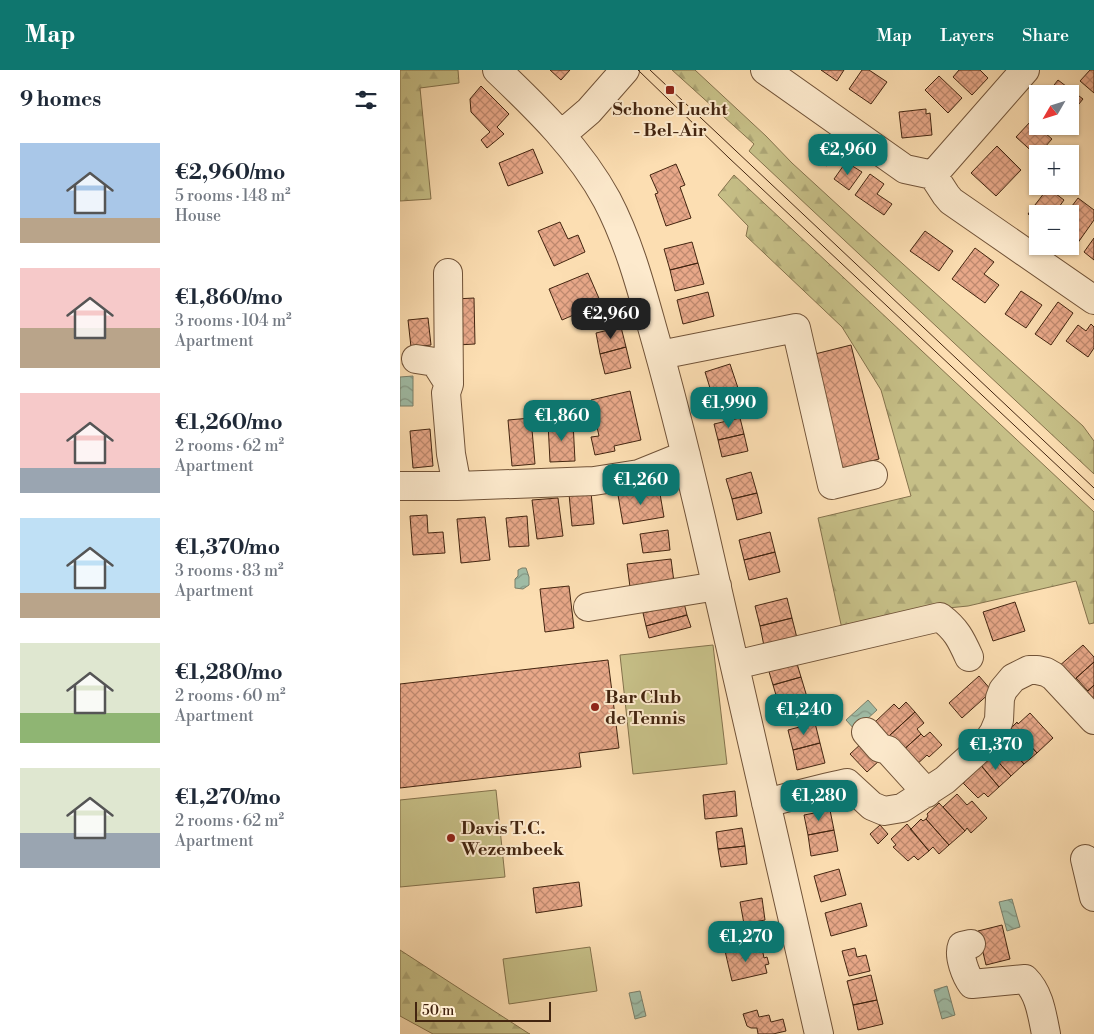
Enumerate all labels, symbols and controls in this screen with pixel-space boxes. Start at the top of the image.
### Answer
text: Map [25,20,75,50]
text: Map [877,24,912,47]
text: Layers [940,24,994,47]
text: Share [1022,24,1069,47]
marker: Schone Lucht - Bel-Air [664,84,676,96]
north arrow [1029,85,1079,135]
map controls [1029,85,1079,255]
icon: filters [352,86,380,114]
text: 9 homes [20,87,101,113]
place label: Schone Lucht - Bel-Air [612,98,728,142]
pin: €2,960 [807,134,889,176]
text: €2,960 [819,140,877,160]
button: + [1029,145,1079,195]
text: €2,960/mo [175,160,285,186]
icon: home [60,163,120,223]
text: 5 rooms · 148 m² [175,186,291,206]
button: − [1029,205,1079,255]
text: House [175,206,221,226]
text: €1,860/mo [175,285,283,311]
icon: home [60,288,120,348]
pin: €2,960 [570,298,652,340]
text: €2,960 [582,304,640,324]
text: 3 rooms · 104 m² [175,311,292,331]
text: Apartment [175,331,254,351]
pin: €1,990 [688,386,770,429]
text: €1,990 [701,393,757,413]
pin: €1,860 [521,400,603,442]
text: €1,860 [534,406,590,426]
text: €1,260/mo [175,410,283,436]
icon: home [60,413,120,473]
text: 2 rooms · 62 m² [175,436,284,456]
text: Apartment [175,456,254,476]
pin: €1,260 [600,464,682,506]
text: €1,260 [614,470,668,490]
text: €1,370/mo [175,535,280,561]
icon: home [60,538,120,598]
text: 3 rooms · 83 m² [175,561,284,581]
text: Apartment [175,581,254,601]
text: €1,280/mo [175,660,283,686]
icon: home [60,663,120,723]
text: 2 rooms · 60 m² [175,686,286,706]
place label: Bar Club de Tennis [605,686,686,730]
pin: €1,240 [763,694,845,736]
text: €1,240 [776,700,832,720]
marker: Bar Club de Tennis [589,701,601,713]
text: Apartment [175,706,254,726]
pin: €1,370 [955,728,1037,771]
text: €1,370 [969,735,1023,755]
pin: €1,280 [778,780,860,822]
text: €1,270/mo [175,785,281,811]
text: €1,280 [791,786,847,806]
icon: home [60,788,120,848]
text: 2 rooms · 62 m² [175,811,284,831]
place label: Davis T.C. Wezembeek [460,817,565,861]
text: Apartment [175,831,254,851]
marker: Davis T.C. Wezembeek [445,832,457,844]
pin: €1,270 [705,920,787,963]
text: €1,270 [719,927,773,947]
scale bar [415,999,551,1022]
text: 50 m [422,1002,454,1020]

